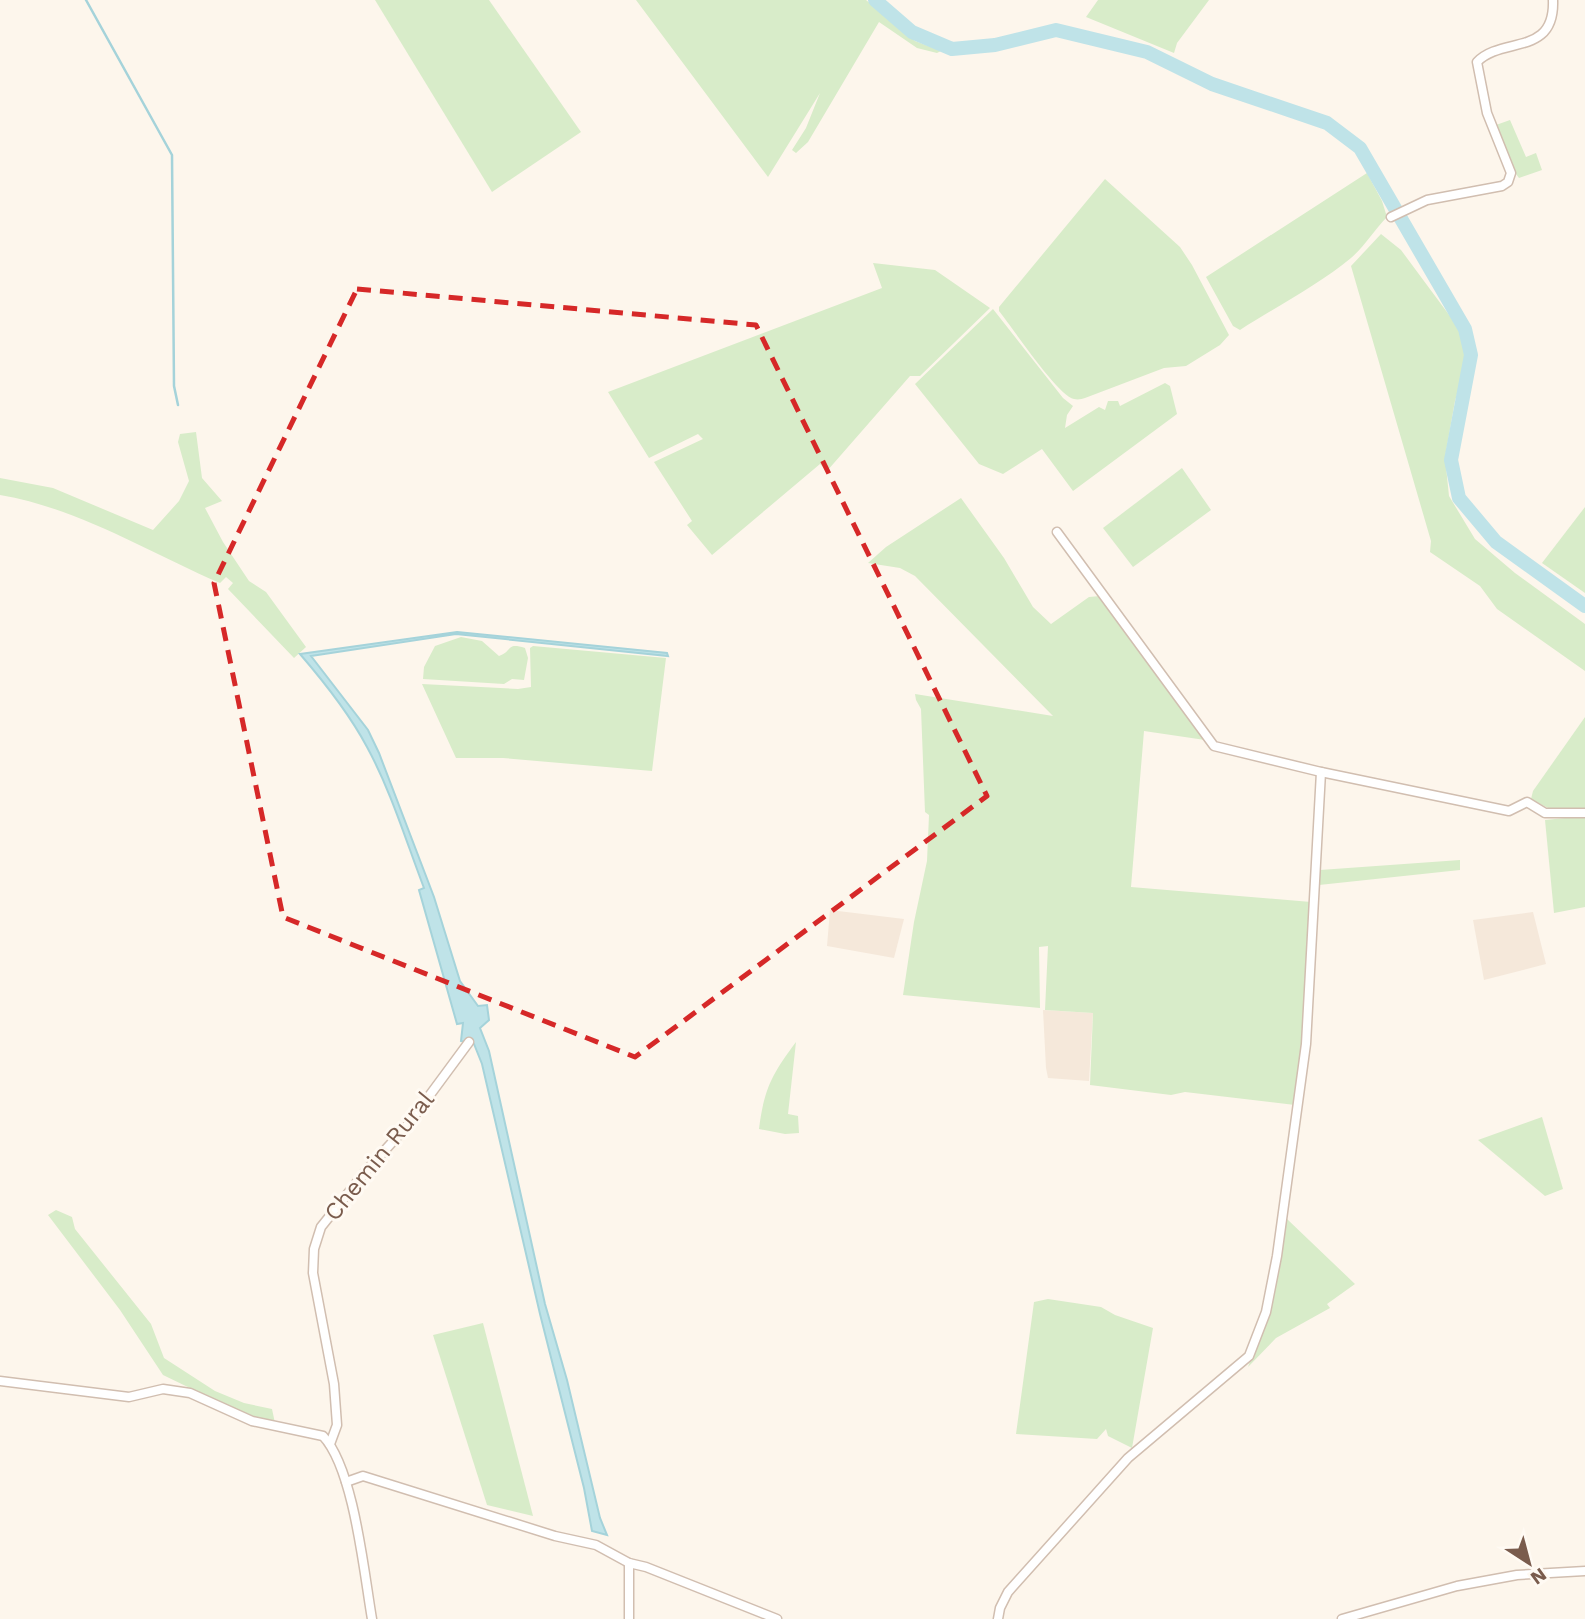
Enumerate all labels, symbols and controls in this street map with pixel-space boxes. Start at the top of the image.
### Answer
street label: Chemin Rural [318,1085,440,1226]
north arrow [1494,1528,1564,1598]
text: N [1526,1563,1551,1590]

